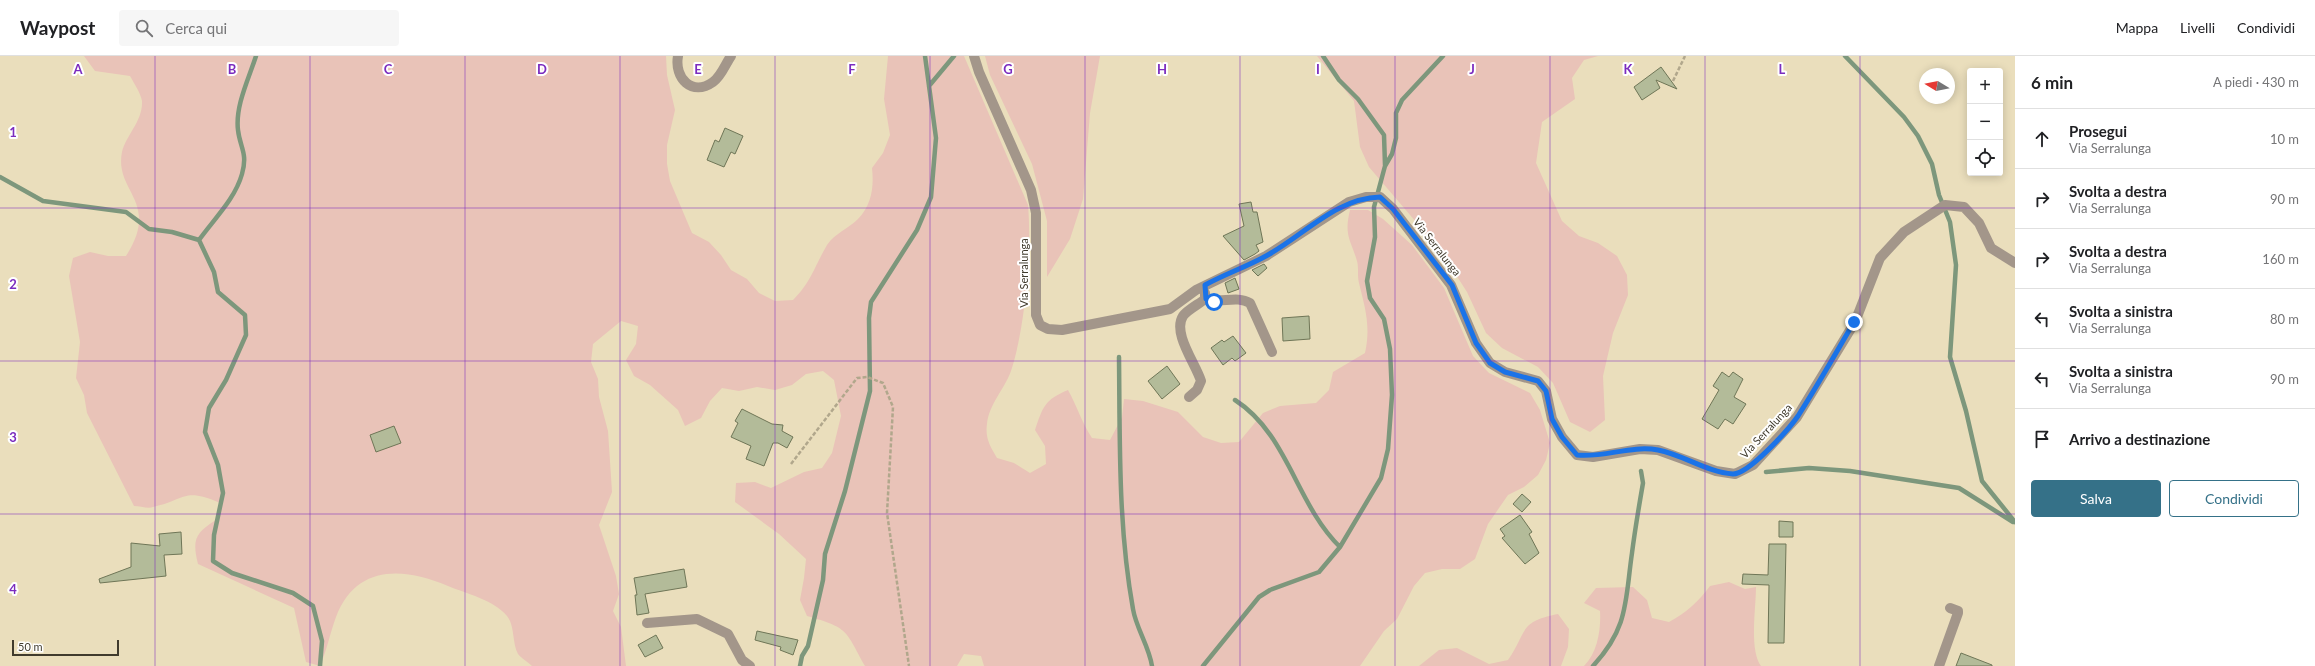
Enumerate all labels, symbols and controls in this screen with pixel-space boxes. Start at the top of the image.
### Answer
search box [119,10,399,46]
text: Waypost [20,16,95,39]
icon: search [133,17,155,39]
text: Cerca qui [165,19,227,37]
text: Mappa [2116,19,2158,36]
text: Livelli [2180,19,2215,36]
text: Condividi [2237,19,2295,36]
text: A [72,61,83,77]
text: B [228,61,237,77]
text: C [384,61,393,77]
text: D [537,61,547,77]
text: E [694,61,702,77]
text: F [848,61,856,77]
text: G [1003,61,1013,77]
text: H [1157,61,1167,77]
text: I [1316,61,1320,77]
text: J [1469,61,1475,77]
text: K [1624,61,1634,77]
text: L [1779,61,1786,77]
north arrow [1919,68,1955,104]
map controls [1967,68,2003,176]
button: + [1967,68,2003,104]
text: 6 min [2031,72,2073,93]
text: A piedi · 430 m [2213,74,2299,90]
button: − [1967,104,2003,140]
text: Prosegui [2069,122,2127,140]
text: 1 [9,124,17,140]
icon: ahead [2031,128,2053,150]
text: 10 m [2270,131,2299,147]
button: locate [1967,140,2003,176]
text: Via Serralunga [2069,140,2151,156]
text: Svolta a destra [2069,182,2167,200]
icon: right [2031,188,2053,210]
text: 90 m [2270,191,2299,207]
text: Via Serralunga [2069,200,2151,216]
street label: Via Serralunga [1411,215,1464,278]
street label: Via Serralunga [1017,238,1030,308]
text: Svolta a destra [2069,242,2167,260]
icon: right [2031,248,2053,270]
text: 160 m [2262,251,2299,267]
text: Via Serralunga [2069,260,2151,276]
text: 2 [9,276,17,292]
route start [1205,293,1223,311]
text: Svolta a sinistra [2069,302,2173,320]
icon: left [2031,308,2053,330]
text: 80 m [2270,311,2299,327]
route end [1845,313,1863,331]
text: Via Serralunga [2069,320,2151,336]
text: Svolta a sinistra [2069,362,2173,380]
icon: left [2031,368,2053,390]
text: 90 m [2270,371,2299,387]
text: Via Serralunga [2069,380,2151,396]
street label: Via Serralunga [1737,401,1794,461]
icon: arrive [2031,428,2053,450]
text: 3 [9,429,17,445]
text: Arrivo a destinazione [2069,430,2210,448]
button: Salva [2031,480,2161,517]
button: Condividi [2169,480,2299,517]
text: 4 [9,581,17,597]
scale bar [12,638,119,657]
text: 50 m [18,640,43,653]

